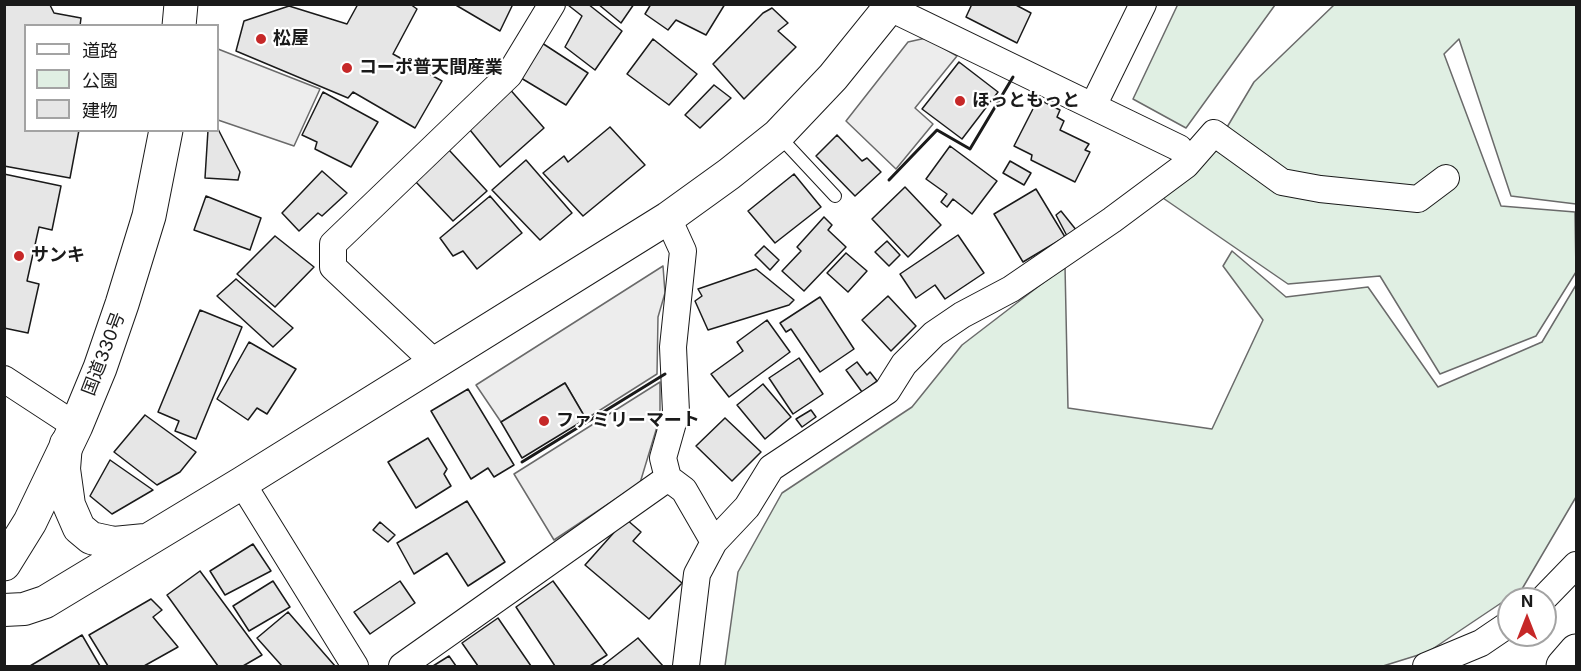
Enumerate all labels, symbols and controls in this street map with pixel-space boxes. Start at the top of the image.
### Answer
legend [24,24,219,132]
place label: 松屋 [273,28,309,50]
marker: 松屋 [254,32,268,46]
text: 道路 [82,40,118,61]
place label: コーポ普天間産業 [359,57,503,79]
marker: コーポ普天間産業 [340,61,354,75]
text: 公園 [82,70,118,91]
place label: ほっともっと [972,90,1080,112]
marker: ほっともっと [953,94,967,108]
text: 建物 [82,100,118,121]
place label: サンキ [31,245,85,267]
marker: サンキ [12,249,26,263]
street label: 国道330号 [78,309,130,399]
place label: ファミリーマート [556,410,700,432]
marker: ファミリーマート [537,414,551,428]
north arrow [1497,587,1557,647]
text: N [1521,591,1533,611]

